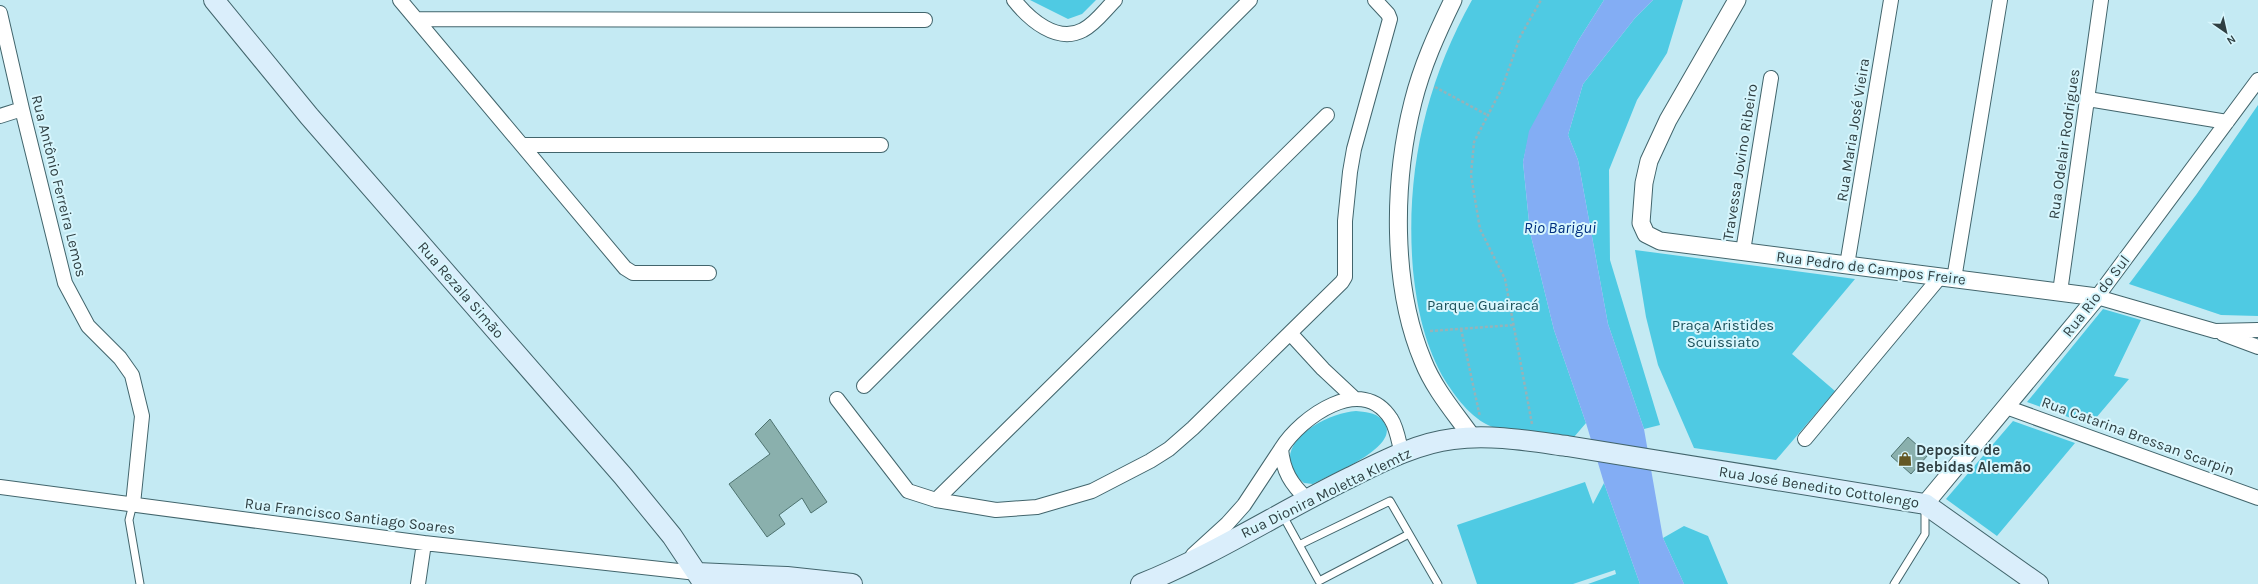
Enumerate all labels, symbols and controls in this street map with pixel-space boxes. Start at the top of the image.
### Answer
north arrow [2206,12,2246,52]
text: N [2224,32,2238,47]
street label: Rua Maria José Vieira [1833,57,1873,203]
street label: Rua Odelair Rodrigues [2045,68,2083,220]
street label: Travessa Jovino Ribeiro [1719,82,1761,242]
street label: Rua Antônio Ferreira Lemos [28,93,90,279]
water label: Rio Barigui [1524,218,1596,237]
street label: Rua Rezala Simão [414,238,508,342]
street label: Rua Pedro de Campos Freire [1775,247,1967,289]
street label: Rua Rio do Sul [2059,252,2133,340]
park label: Parque Guairacá [1427,296,1539,314]
park label: Praça Aristides Scuissiato [1672,316,1774,351]
street label: Rua Catarina Bressan Scarpin [2039,393,2237,479]
place label: Deposito de Bebidas Alemão [1916,441,2031,476]
street label: Rua Dionira Moletta Klemtz [1238,444,1414,542]
shop icon: Deposito de Bebidas Alemão [1897,451,1913,467]
street label: Rua José Benedito Cottolengo [1718,462,1920,512]
street label: Rua Francisco Santiago Soares [244,494,456,538]

